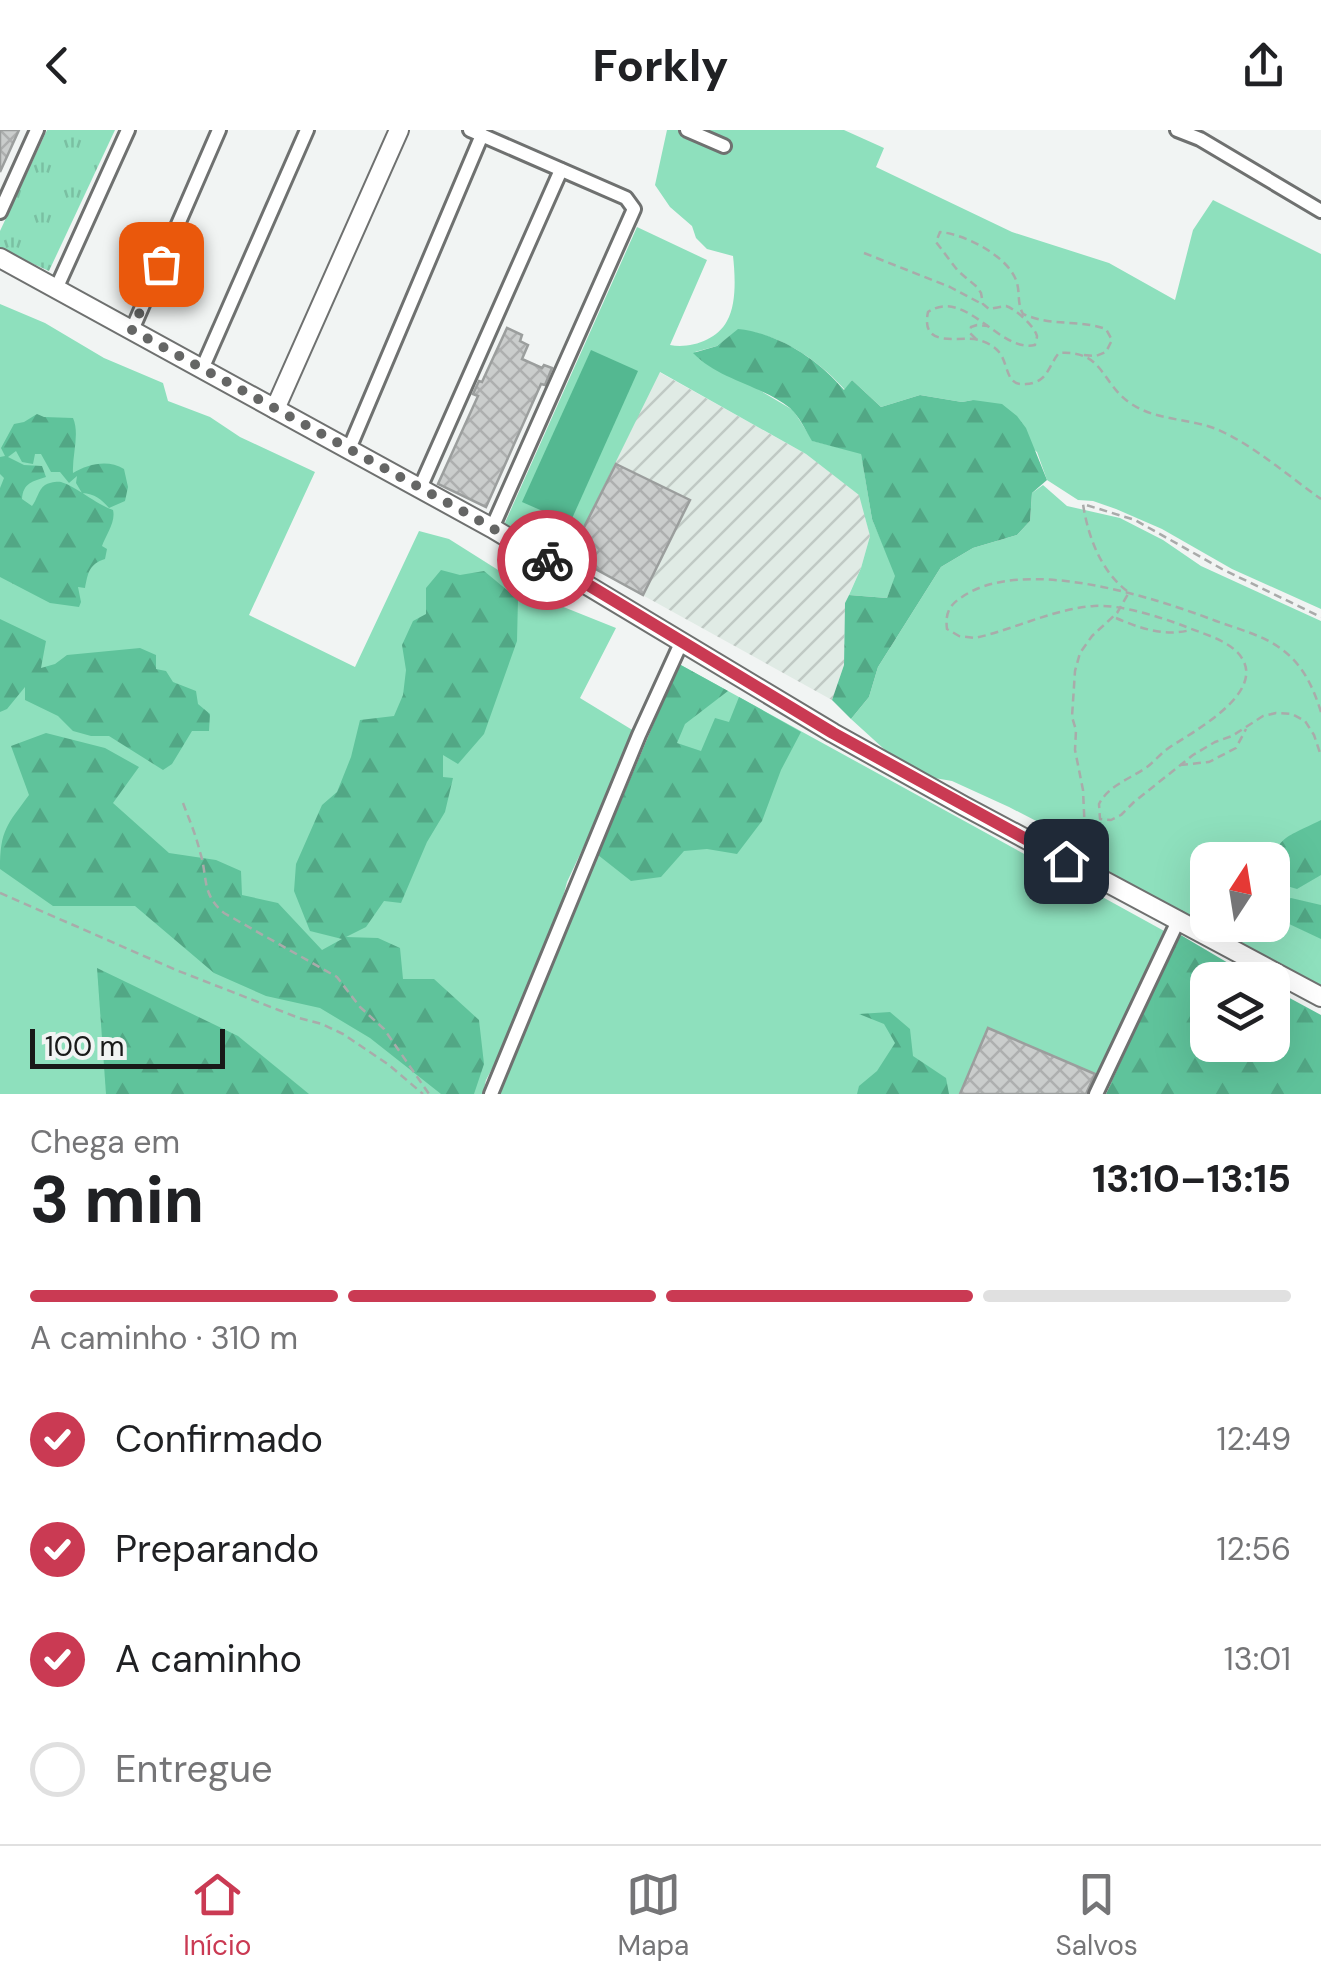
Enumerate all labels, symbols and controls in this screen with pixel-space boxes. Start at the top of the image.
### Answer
text: Forkly [593,36,729,95]
icon: back [30,38,85,93]
icon: share [1236,38,1291,93]
pin [119,222,204,307]
icon: bag [134,237,189,292]
courier [497,510,597,610]
icon: bike [520,533,575,588]
pin [1024,819,1109,904]
icon: home [1039,834,1094,889]
north arrow [1190,842,1290,942]
map controls [1190,842,1290,1062]
button: layers [1190,962,1290,1062]
scale bar [30,1024,225,1068]
text: 100 m [45,1028,124,1065]
text: Chega em [30,1121,180,1163]
text: 13:10–13:15 [1092,1154,1291,1204]
text: 3 min [30,1158,204,1242]
text: A caminho · 310 m [30,1317,298,1359]
icon: check [30,1412,85,1467]
text: Confirmado [115,1414,323,1464]
text: 12:49 [1217,1418,1291,1460]
icon: check [30,1522,85,1577]
text: Preparando [115,1524,319,1574]
text: 12:56 [1217,1528,1291,1570]
icon: check [30,1632,85,1687]
text: A caminho [115,1634,302,1684]
text: 13:01 [1224,1638,1291,1680]
text: Entregue [115,1744,273,1794]
tab: Início [183,1867,251,1964]
tab: Mapa [618,1867,689,1964]
tab: Salvos [1055,1867,1138,1964]

